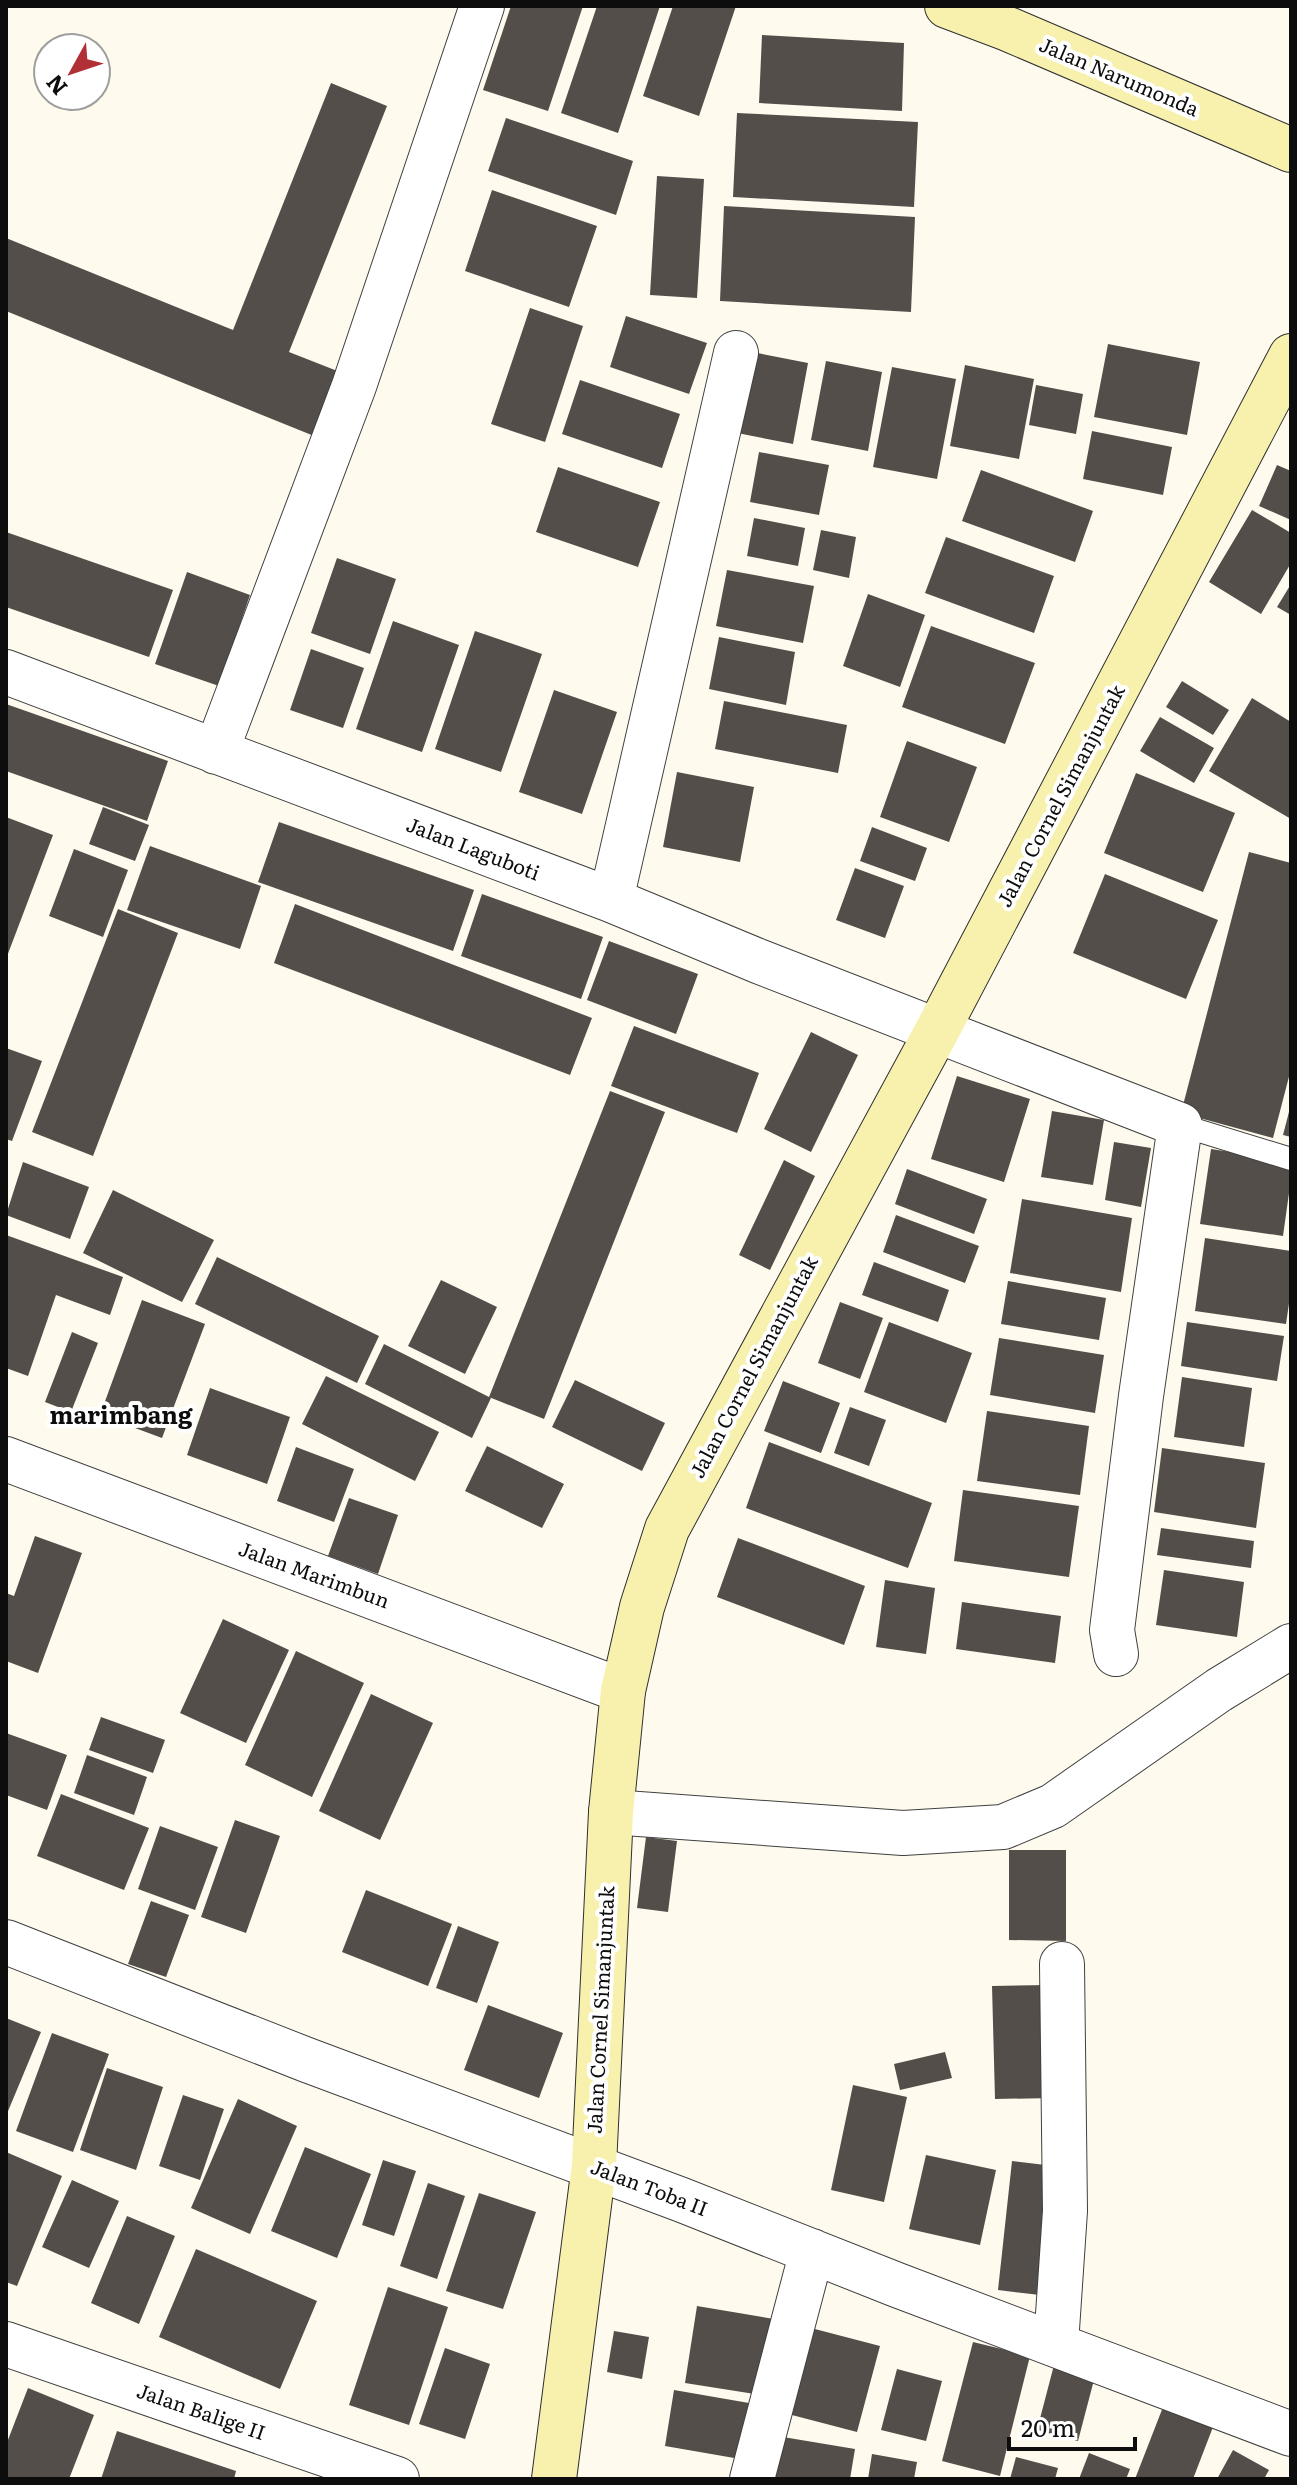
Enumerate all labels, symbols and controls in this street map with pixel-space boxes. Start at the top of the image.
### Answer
street label: Jalan Narumonda [1035,28,1205,122]
north arrow [32,32,112,112]
text: N [37,68,74,103]
street label: Jalan Cornel Simanjuntak [988,678,1131,912]
street label: Jalan Laguboti [403,808,545,887]
street label: Jalan Cornel Simanjuntak [681,1249,824,1483]
district label: marimbang [50,1396,193,1431]
street label: Jalan Marimbun [235,1532,394,1614]
street label: Jalan Cornel Simanjuntak [578,1884,621,2135]
street label: Jalan Toba II [587,2150,713,2222]
street label: Jalan Balige II [133,2374,270,2446]
scale bar [1009,2401,1135,2451]
text: 20 m [1021,2409,1075,2444]

